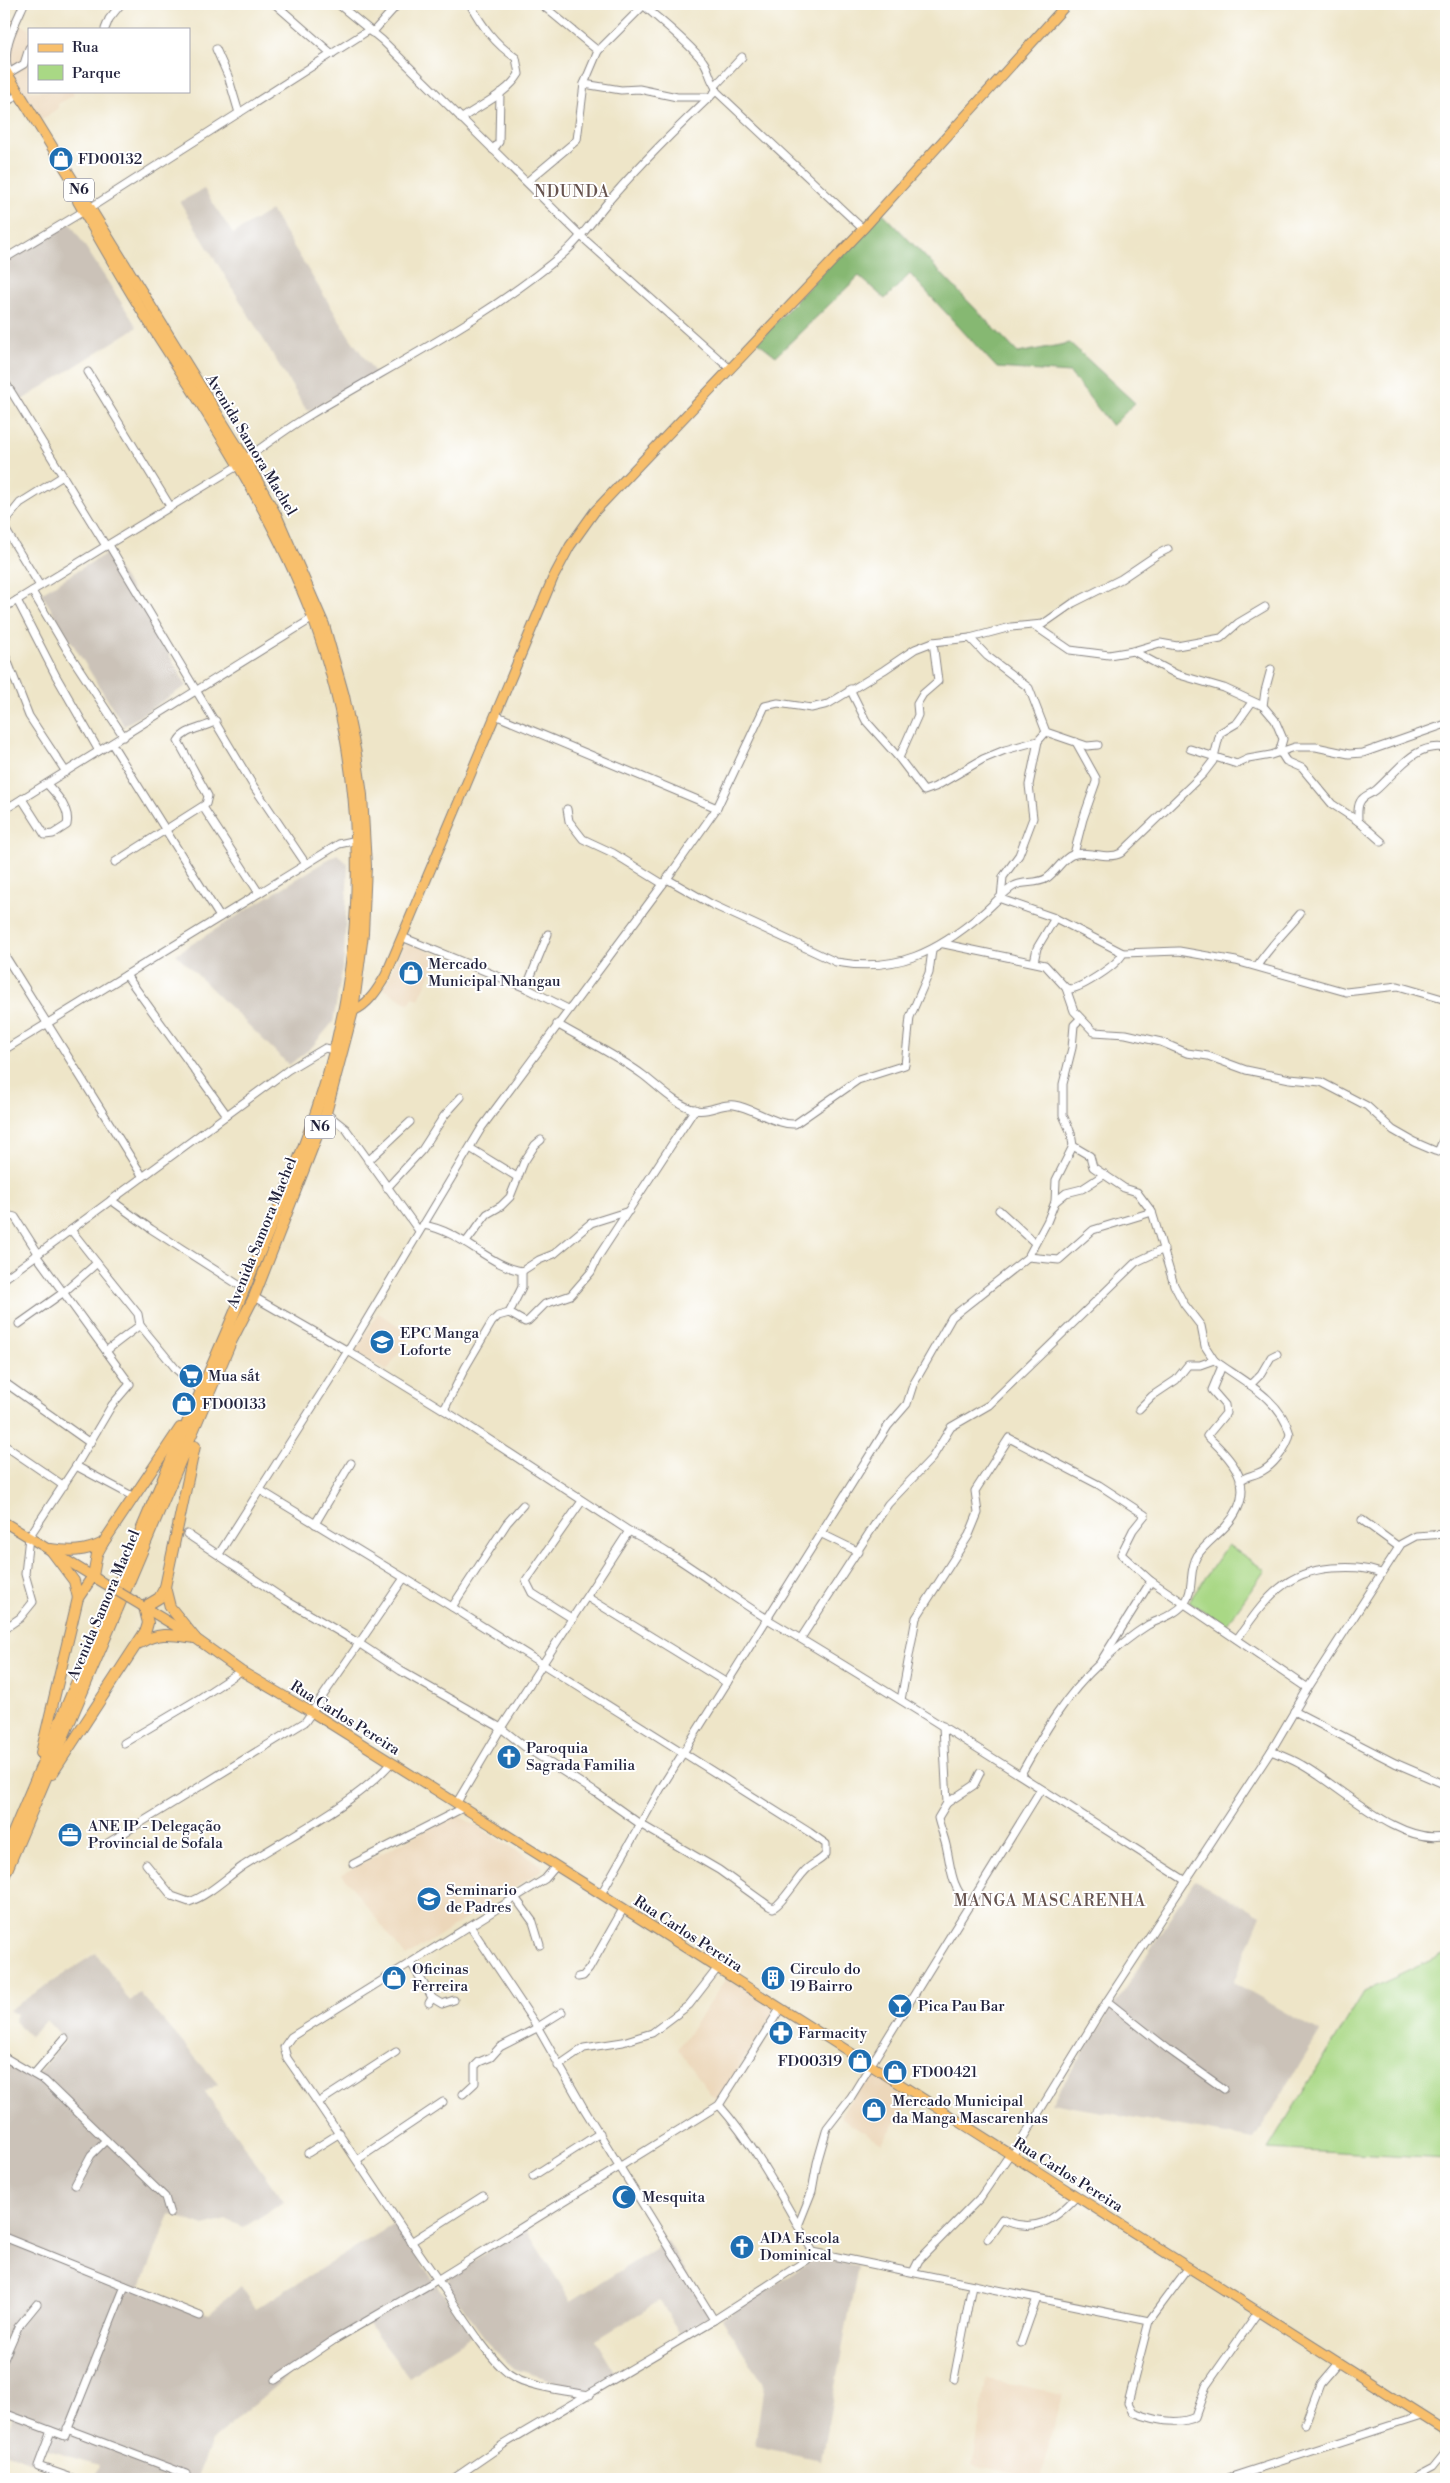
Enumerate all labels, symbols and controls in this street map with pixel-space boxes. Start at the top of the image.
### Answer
legend [28,28,190,92]
text: Rua [72,38,99,57]
text: Parque [72,64,121,83]
shop icon: FD00132 [48,146,74,172]
place label: FD00132 [78,150,142,169]
road number: N6 [64,178,94,202]
district label: NDUNDA [534,182,610,202]
street label: Avenida Samora Machel [201,370,301,520]
place label: Mercado Municipal Nhangau [428,955,561,991]
shop icon: Mercado Municipal Nhangau [398,960,424,986]
road number: N6 [305,1116,335,1138]
street label: Avenida Samora Machel [223,1154,301,1312]
place label: EPC Manga Loforte [400,1324,480,1360]
school or university icon: EPC Manga Loforte [369,1329,395,1355]
supermarket icon: Mua sắt [178,1363,204,1389]
place label: Mua sắt [208,1367,261,1386]
shop icon: FD00133 [171,1391,197,1417]
place label: FD00133 [202,1395,266,1414]
street label: Avenida Samora Machel [63,1526,145,1684]
street label: Rua Carlos Pereira [287,1677,404,1760]
place label: Paroquia Sagrada Familia [526,1739,636,1775]
church icon: Paroquia Sagrada Familia [496,1744,522,1770]
place label: ANE IP - Delegação Provincial de Sofala [87,1817,223,1853]
office icon: ANE IP - Delegação Provincial de Sofala [57,1822,83,1848]
place label: Seminario de Padres [446,1881,517,1917]
school or university icon: Seminario de Padres [416,1886,442,1912]
district label: MANGA MASCARENHA [954,1891,1146,1911]
street label: Rua Carlos Pereira [630,1892,746,1977]
place label: Oficinas Ferreira [412,1960,469,1996]
place label: Circulo do 19 Bairro [790,1960,861,1996]
shop icon: Oficinas Ferreira [381,1965,407,1991]
building icon: Circulo do 19 Bairro [760,1965,786,1991]
bar icon: Pica Pau Bar [887,1993,913,2019]
place label: Pica Pau Bar [918,1997,1005,2016]
pharmacy icon: Farmacity [768,2020,794,2046]
place label: Farmacity [798,2024,868,2043]
shop icon: FD00319 [847,2048,873,2074]
place label: FD00319 [778,2052,842,2071]
shop icon: FD00421 [882,2059,908,2085]
place label: FD00421 [912,2063,978,2082]
place label: Mercado Municipal da Manga Mascarenhas [892,2092,1048,2128]
shop icon: Mercado Municipal da Manga Mascarenhas [861,2097,887,2123]
street label: Rua Carlos Pereira [1010,2134,1127,2217]
mosque icon: Mesquita [611,2184,637,2210]
place label: Mesquita [642,2188,706,2207]
place label: ADA Escola Dominical [759,2229,840,2265]
church icon: ADA Escola Dominical [729,2234,755,2260]

